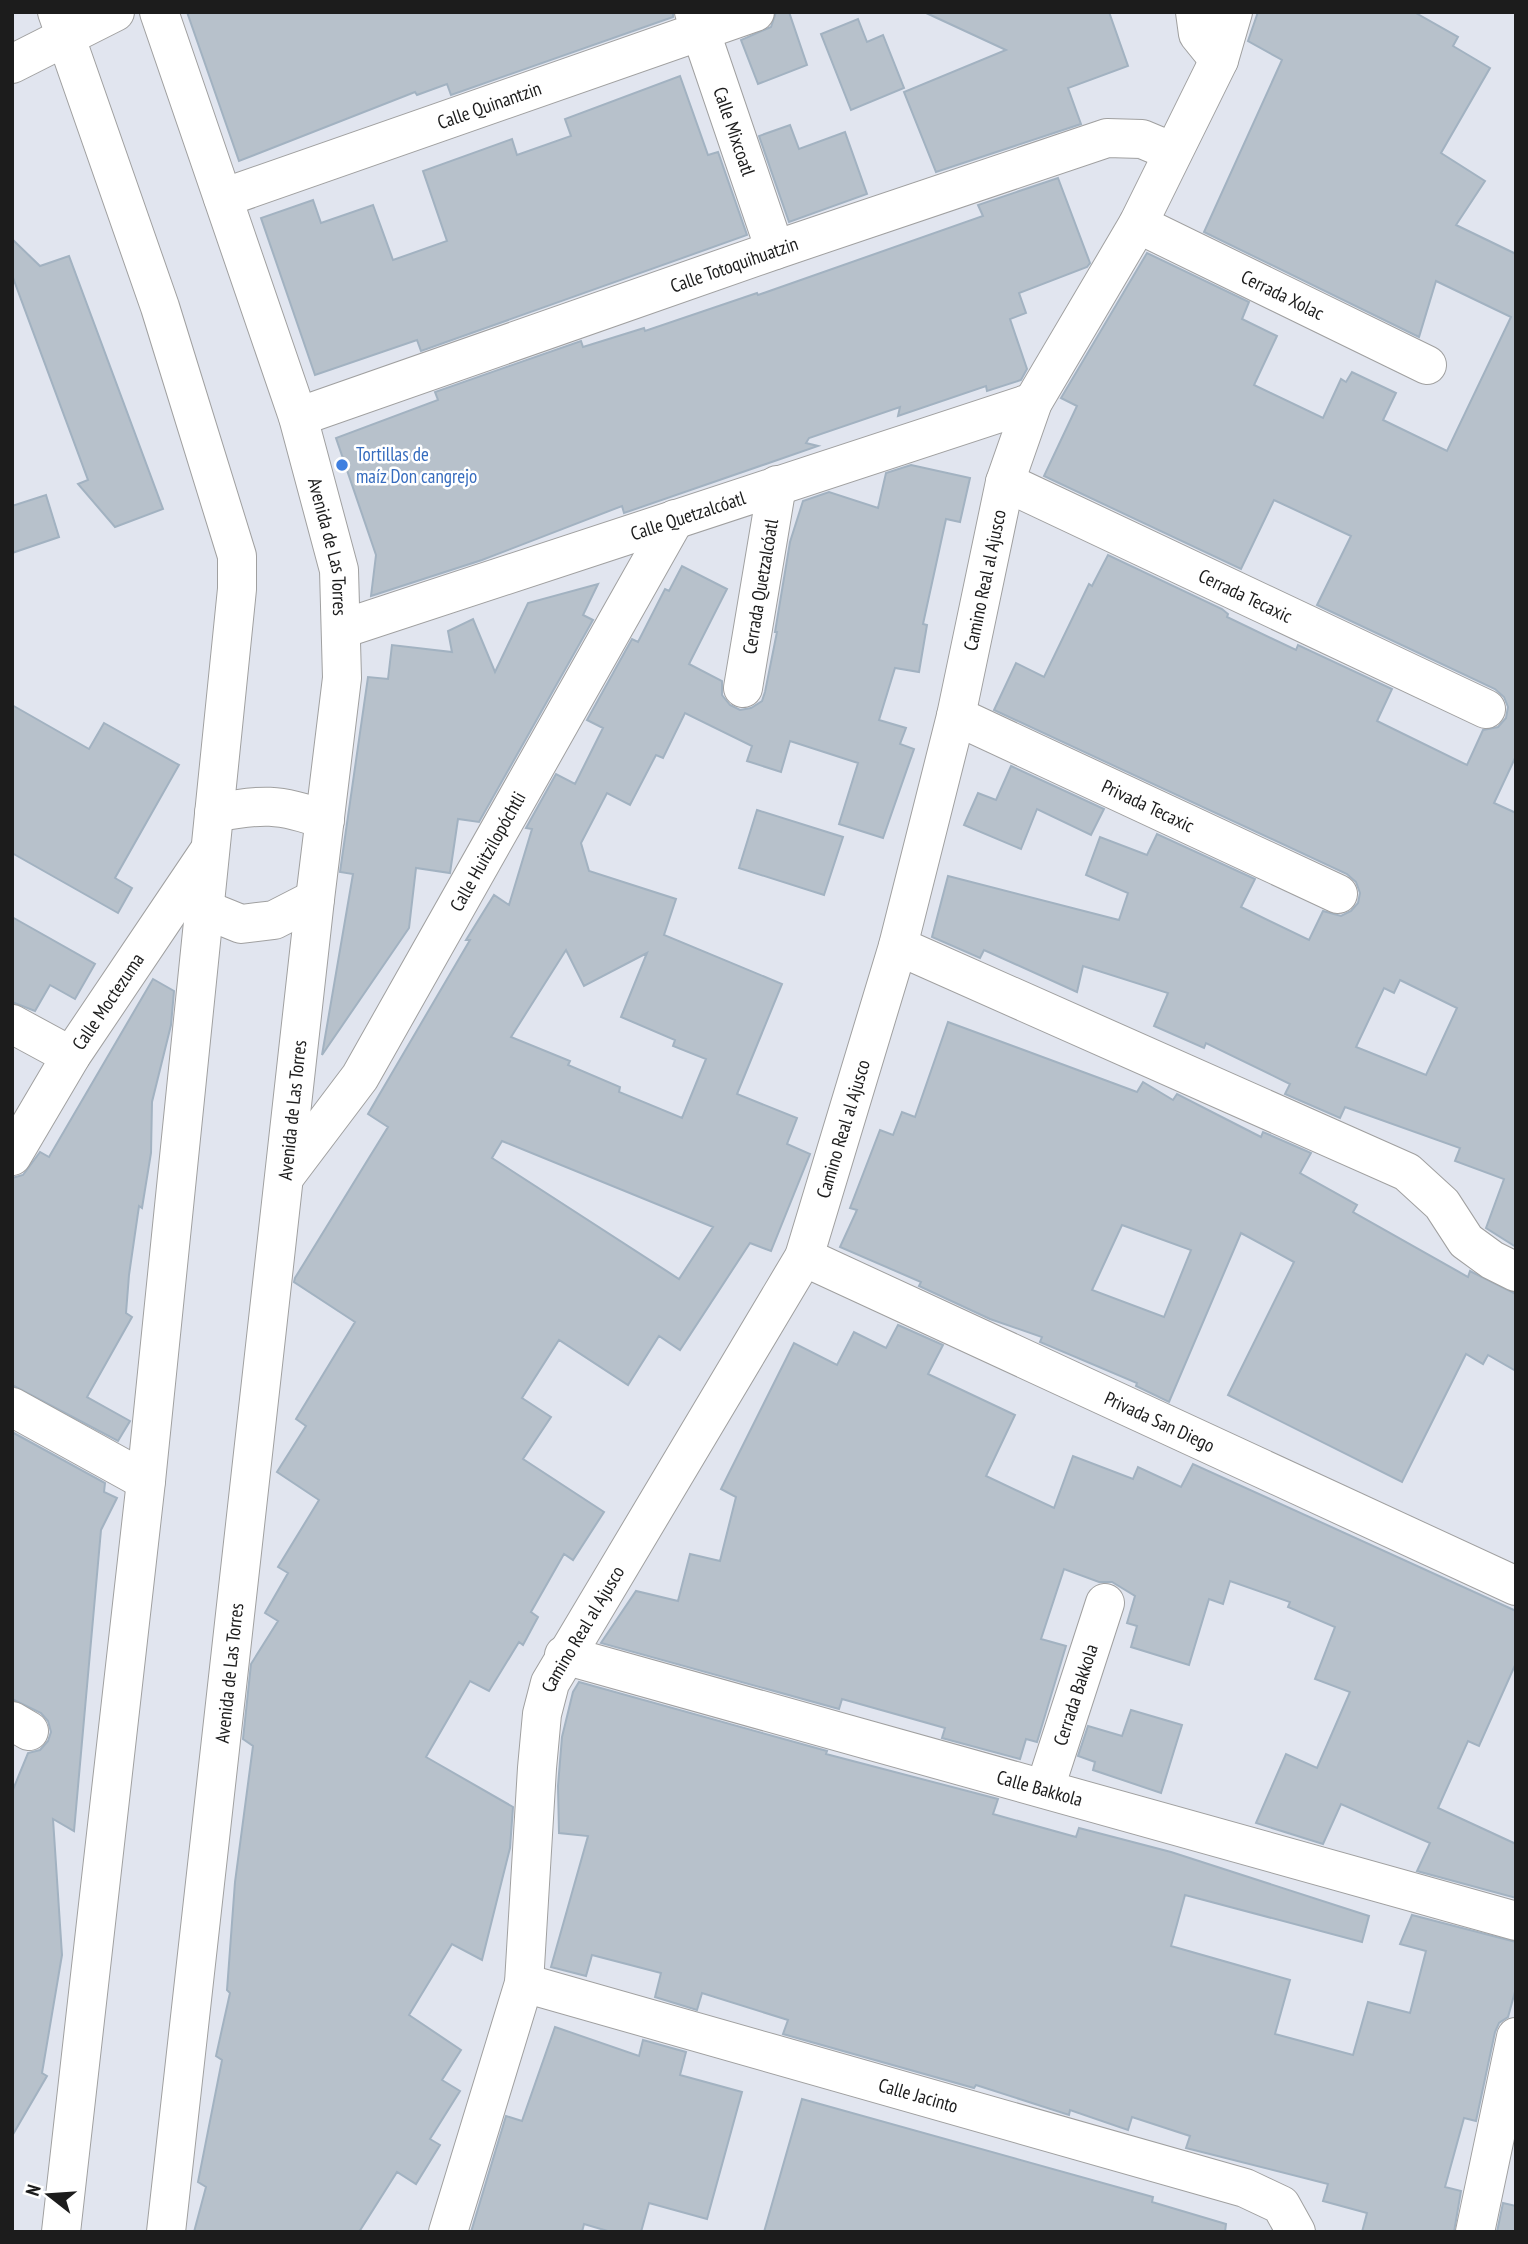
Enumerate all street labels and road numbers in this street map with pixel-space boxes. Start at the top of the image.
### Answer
street label: Calle Quinantzin [434,76,544,134]
street label: Calle Mixcoatl [708,84,761,179]
street label: Calle Totoquihuatzin [667,231,801,298]
street label: Cerrada Xolac [1237,264,1328,325]
street label: Avenida de Las Torres [303,475,352,616]
street label: Calle Quetzalcóatl [627,485,749,545]
street label: Camino Real al Ajusco [958,507,1011,653]
street label: Cerrada Quetzalcóatl [737,517,783,656]
street label: Cerrada Tecaxic [1195,563,1296,628]
street label: Privada Tecaxic [1098,774,1198,837]
street label: Calle Huitzilopóchtli [444,787,531,915]
street label: Calle Moctezuma [67,948,149,1054]
street label: Avenida de Las Torres [273,1039,311,1181]
street label: Camino Real al Ajusco [811,1057,875,1201]
street label: Privada San Diego [1101,1386,1219,1457]
street label: Camino Real al Ajusco [536,1561,629,1694]
street label: Avenida de Las Torres [210,1602,248,1744]
street label: Cerrada Bakkola [1048,1641,1103,1749]
street label: Calle Bakkola [994,1765,1085,1811]
street label: Calle Jacinto [876,2072,961,2118]

